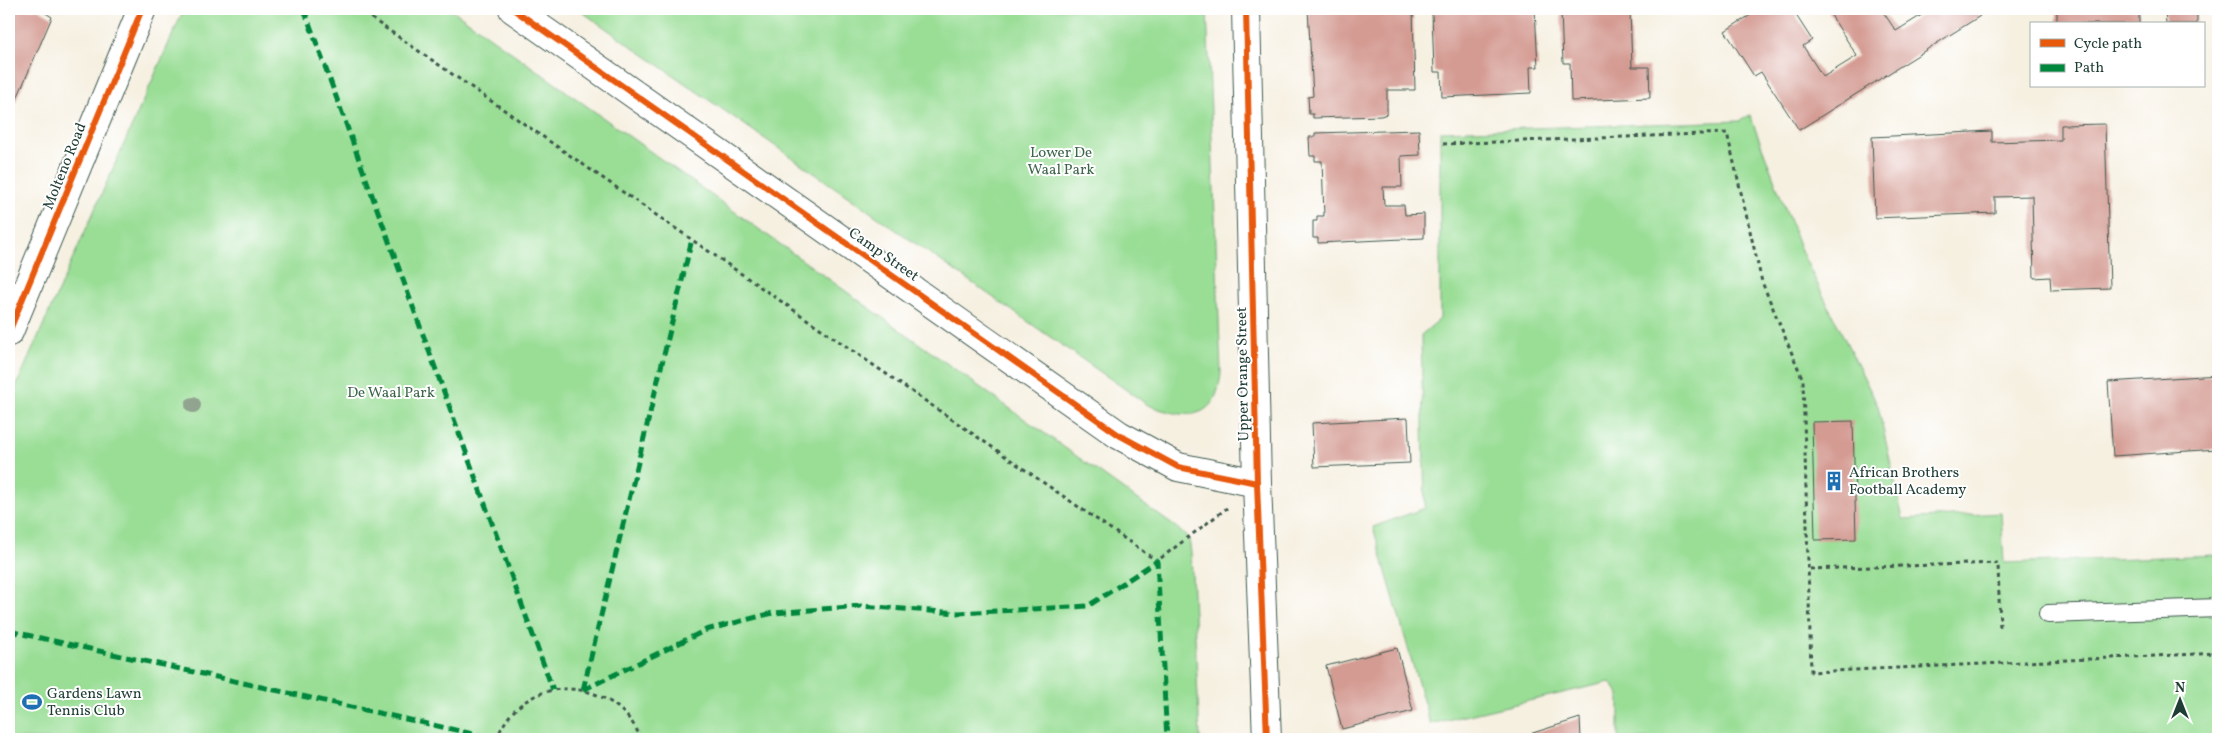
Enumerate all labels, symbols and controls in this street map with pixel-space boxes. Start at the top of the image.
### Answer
legend [2030,22,2204,88]
text: Cycle path [2074,34,2142,55]
text: Path [2074,58,2104,79]
street label: Molteno Road [38,120,92,213]
park label: Lower De Waal Park [1027,143,1095,181]
street label: Camp Street [844,223,923,287]
street label: Upper Orange Street [1232,307,1255,441]
park label: De Waal Park [347,383,435,404]
place label: African Brothers Football Academy [1849,463,1966,501]
building icon: African Brothers Football Academy [1823,470,1845,492]
north arrow [2154,676,2204,726]
text: N [2175,679,2185,698]
place label: Gardens Lawn Tennis Club [47,684,142,722]
sports icon: Gardens Lawn Tennis Club [21,691,43,713]

